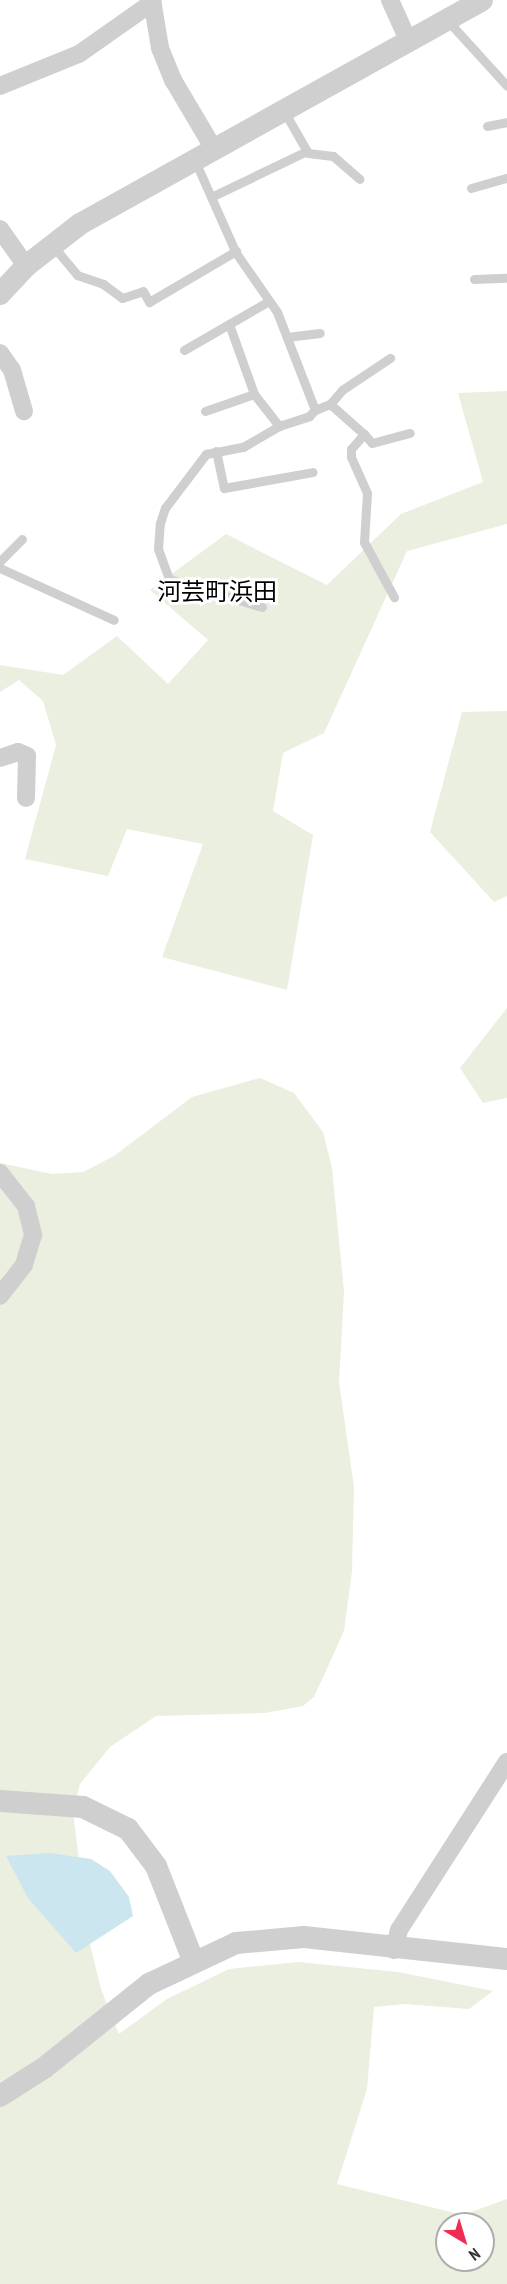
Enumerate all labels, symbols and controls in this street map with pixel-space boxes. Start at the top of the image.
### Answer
district label: 河芸町浜田 [157,578,277,606]
north arrow [435,2212,495,2272]
text: N [465,2244,484,2265]

